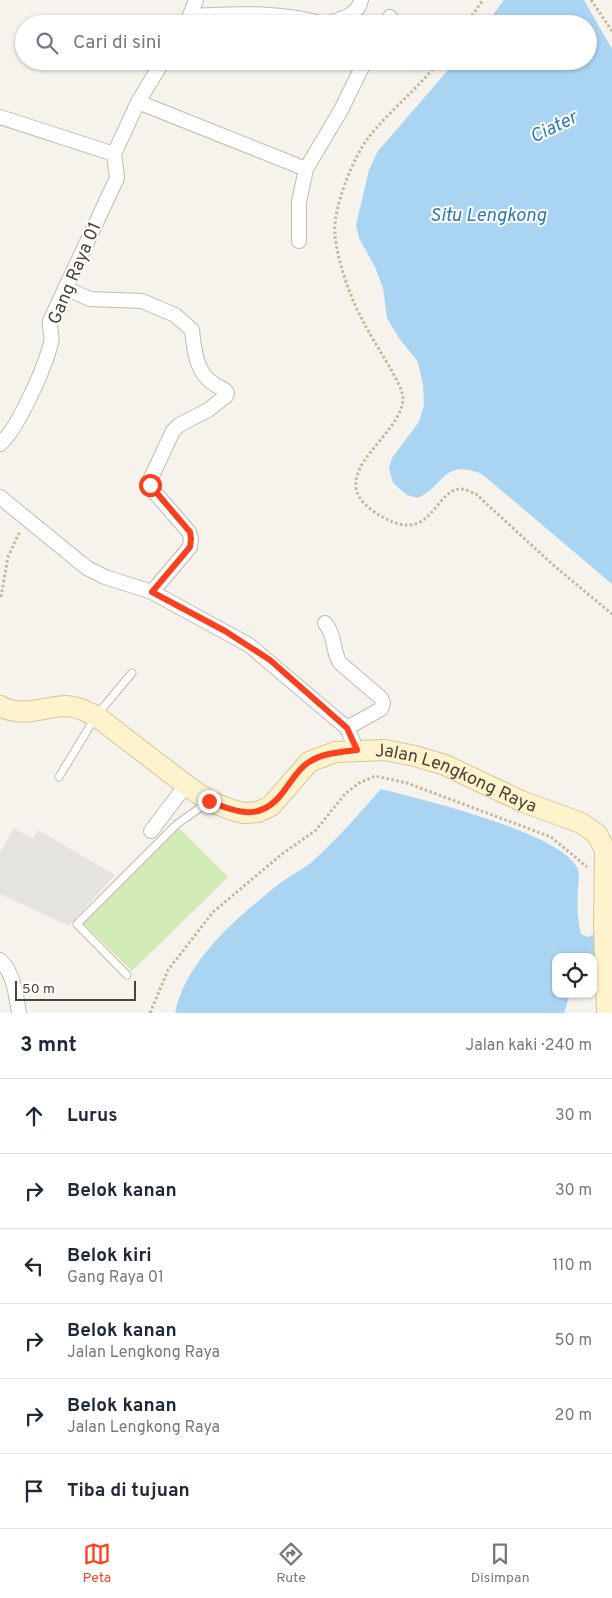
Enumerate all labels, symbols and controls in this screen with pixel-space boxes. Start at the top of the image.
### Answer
search box [15,15,597,70]
icon: search [33,29,61,57]
text: Cari di sini [73,31,161,55]
water label: Ciater [526,105,583,149]
water label: Situ Lengkong [430,204,547,228]
street label: Gang Raya 01 [43,219,107,328]
route start [139,474,162,497]
street label: Jalan Lengkong Raya [374,740,540,819]
route end [198,790,221,813]
map controls [552,953,597,998]
button: locate [552,953,597,998]
scale bar [15,978,136,1001]
text: 50 m [22,981,55,998]
text: 3 mnt [20,1032,77,1059]
text: Jalan kaki · 240 m [466,1036,592,1056]
icon: ahead [20,1102,48,1130]
text: Lurus [67,1104,118,1128]
text: 30 m [555,1106,592,1126]
icon: right [20,1177,48,1205]
text: Belok kanan [67,1179,177,1203]
text: 30 m [555,1181,592,1201]
text: Belok kiri [67,1244,152,1268]
icon: left [20,1252,48,1280]
text: 110 m [552,1256,592,1276]
text: Gang Raya 01 [67,1268,164,1288]
text: Belok kanan [67,1319,177,1343]
icon: right [20,1327,48,1355]
text: 50 m [555,1331,592,1351]
text: Jalan Lengkong Raya [67,1343,220,1363]
text: Belok kanan [67,1394,177,1418]
icon: right [20,1402,48,1430]
text: 20 m [555,1406,592,1426]
text: Jalan Lengkong Raya [67,1418,220,1438]
icon: arrive [20,1477,48,1505]
text: Tiba di tujuan [67,1479,190,1503]
tab: Peta [82,1540,111,1587]
tab: Rute [276,1540,306,1587]
tab: Disimpan [471,1540,530,1587]

